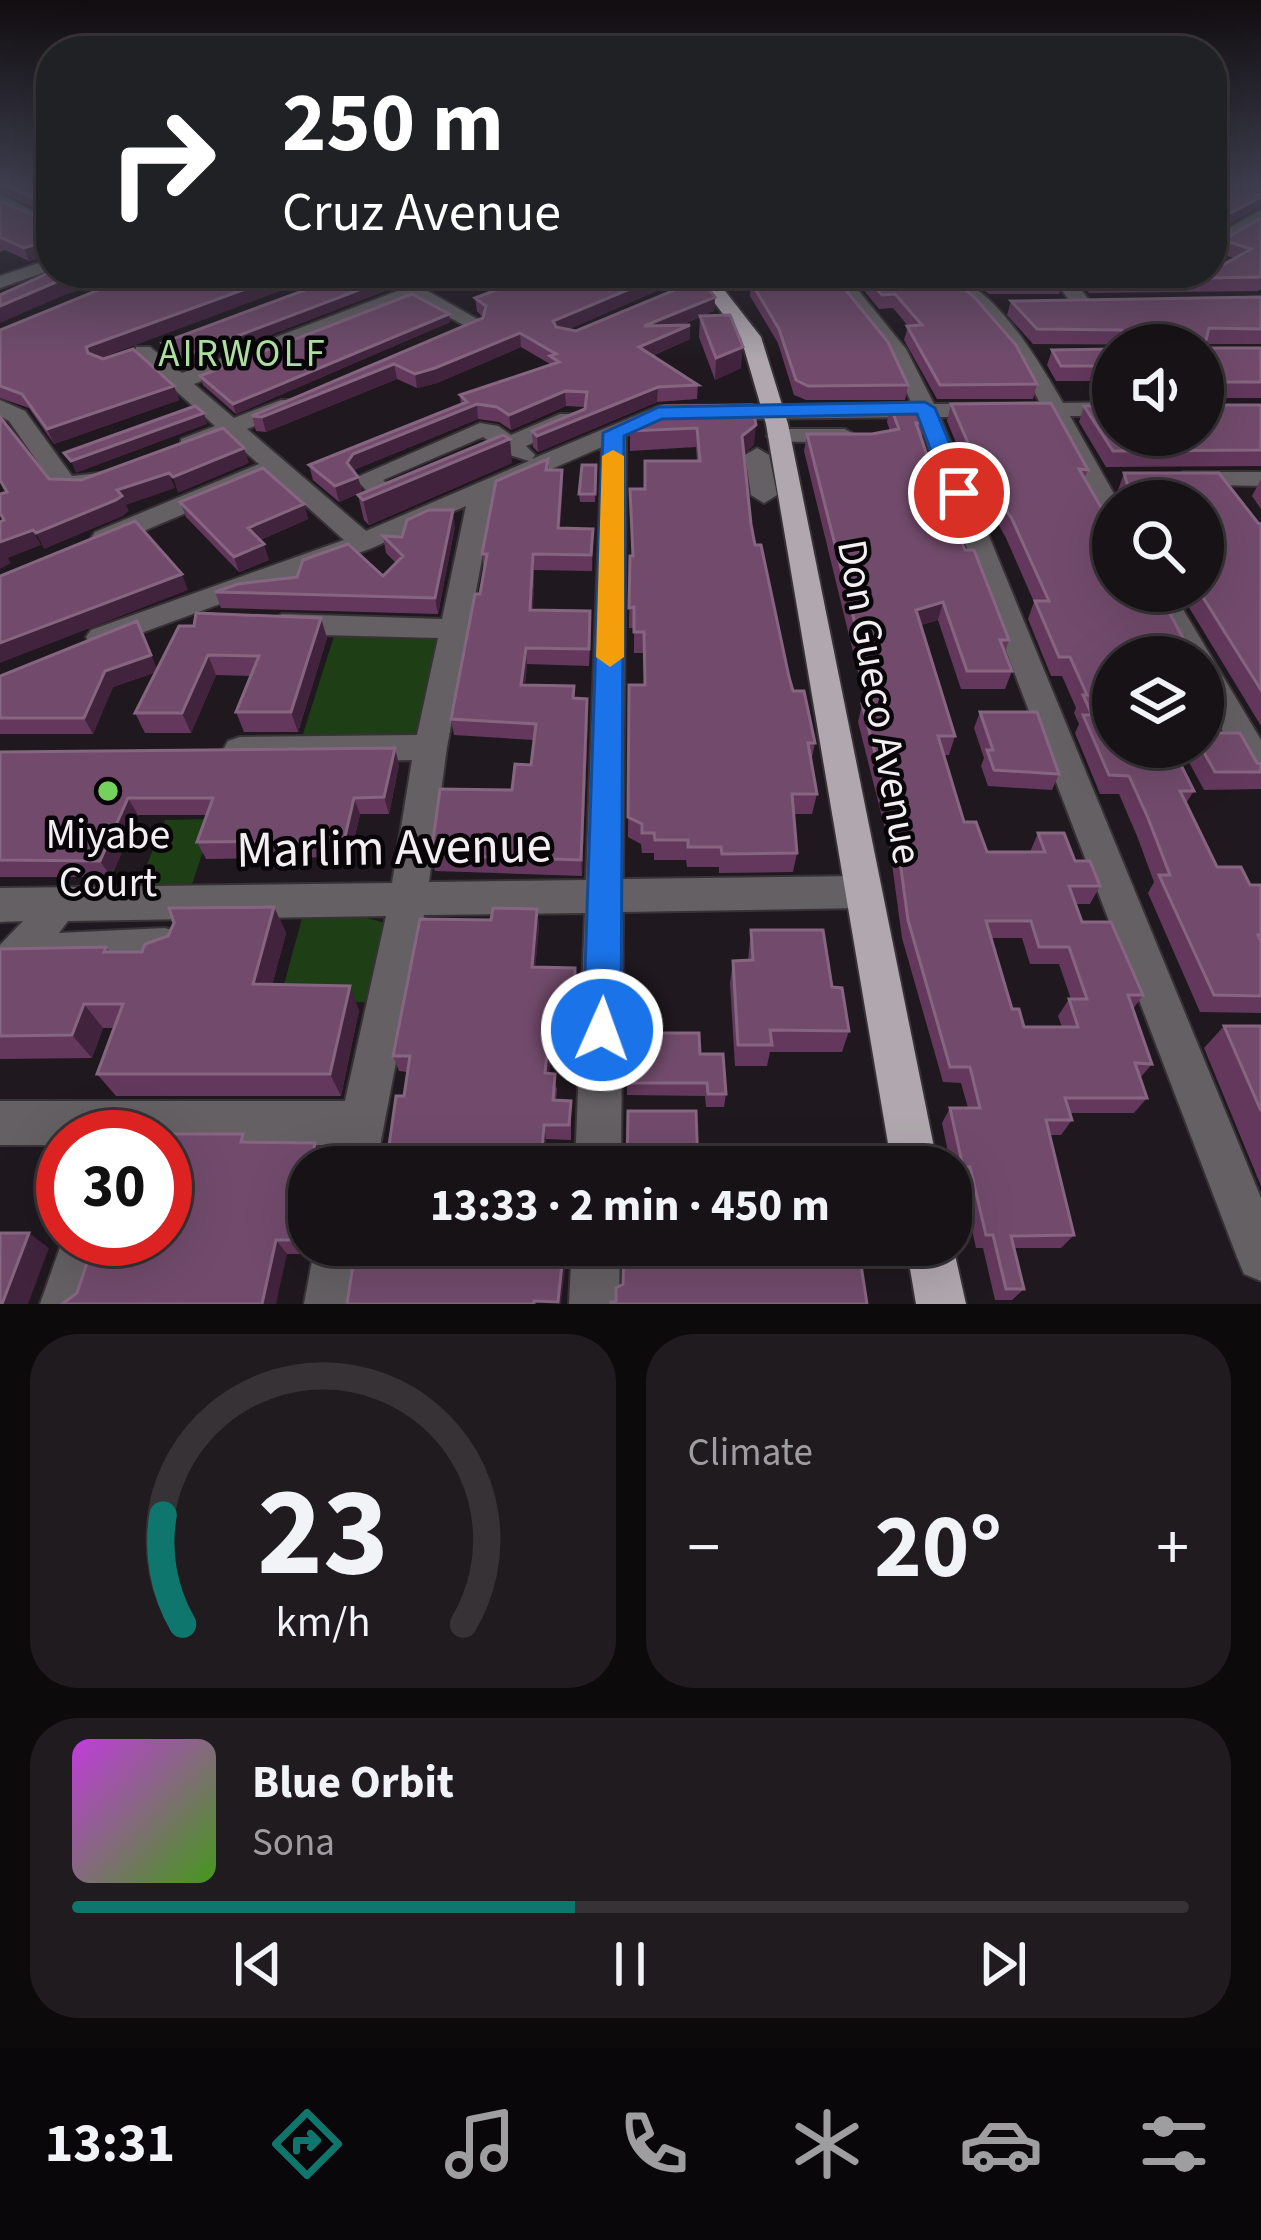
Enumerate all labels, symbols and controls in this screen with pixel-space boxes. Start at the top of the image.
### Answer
text: 250 m [282,64,504,184]
icon: right [84,84,240,240]
text: Cruz Avenue [282,175,561,252]
map controls [1092,324,1224,768]
button: sound [1092,324,1224,456]
district label: AIRWOLF [158,326,328,382]
pin [908,442,1010,544]
icon: arrive [926,460,992,526]
button: search [1092,480,1224,612]
street label: Don Gueco Avenue [821,535,937,869]
button: layers [1092,636,1224,768]
marker: Miyabe Court [95,778,121,804]
place label: Miyabe Court [46,805,170,913]
street label: Marlim Avenue [236,809,552,887]
position arrow [539,967,665,1093]
speed limit sign: 30 [36,1110,192,1266]
text: 13:33 · 2 min · 450 m [430,1174,830,1238]
text: Climate [688,1425,813,1481]
text: 23 [257,1445,389,1623]
text: 20° [874,1484,1002,1612]
text: − [688,1501,720,1595]
text: + [1156,1501,1189,1595]
text: km/h [275,1592,370,1653]
text: Blue Orbit [252,1751,454,1815]
text: Sona [252,1815,335,1871]
icon: previous [225,1931,291,1997]
icon: pause [597,1931,663,1997]
icon: next [970,1931,1036,1997]
icon: directions [265,2102,349,2186]
icon: music [438,2102,522,2186]
icon: phone [612,2102,696,2186]
icon: climate [785,2102,869,2186]
icon: car [959,2102,1043,2186]
icon: filters [1132,2102,1216,2186]
text: 13:31 [45,2106,175,2183]

